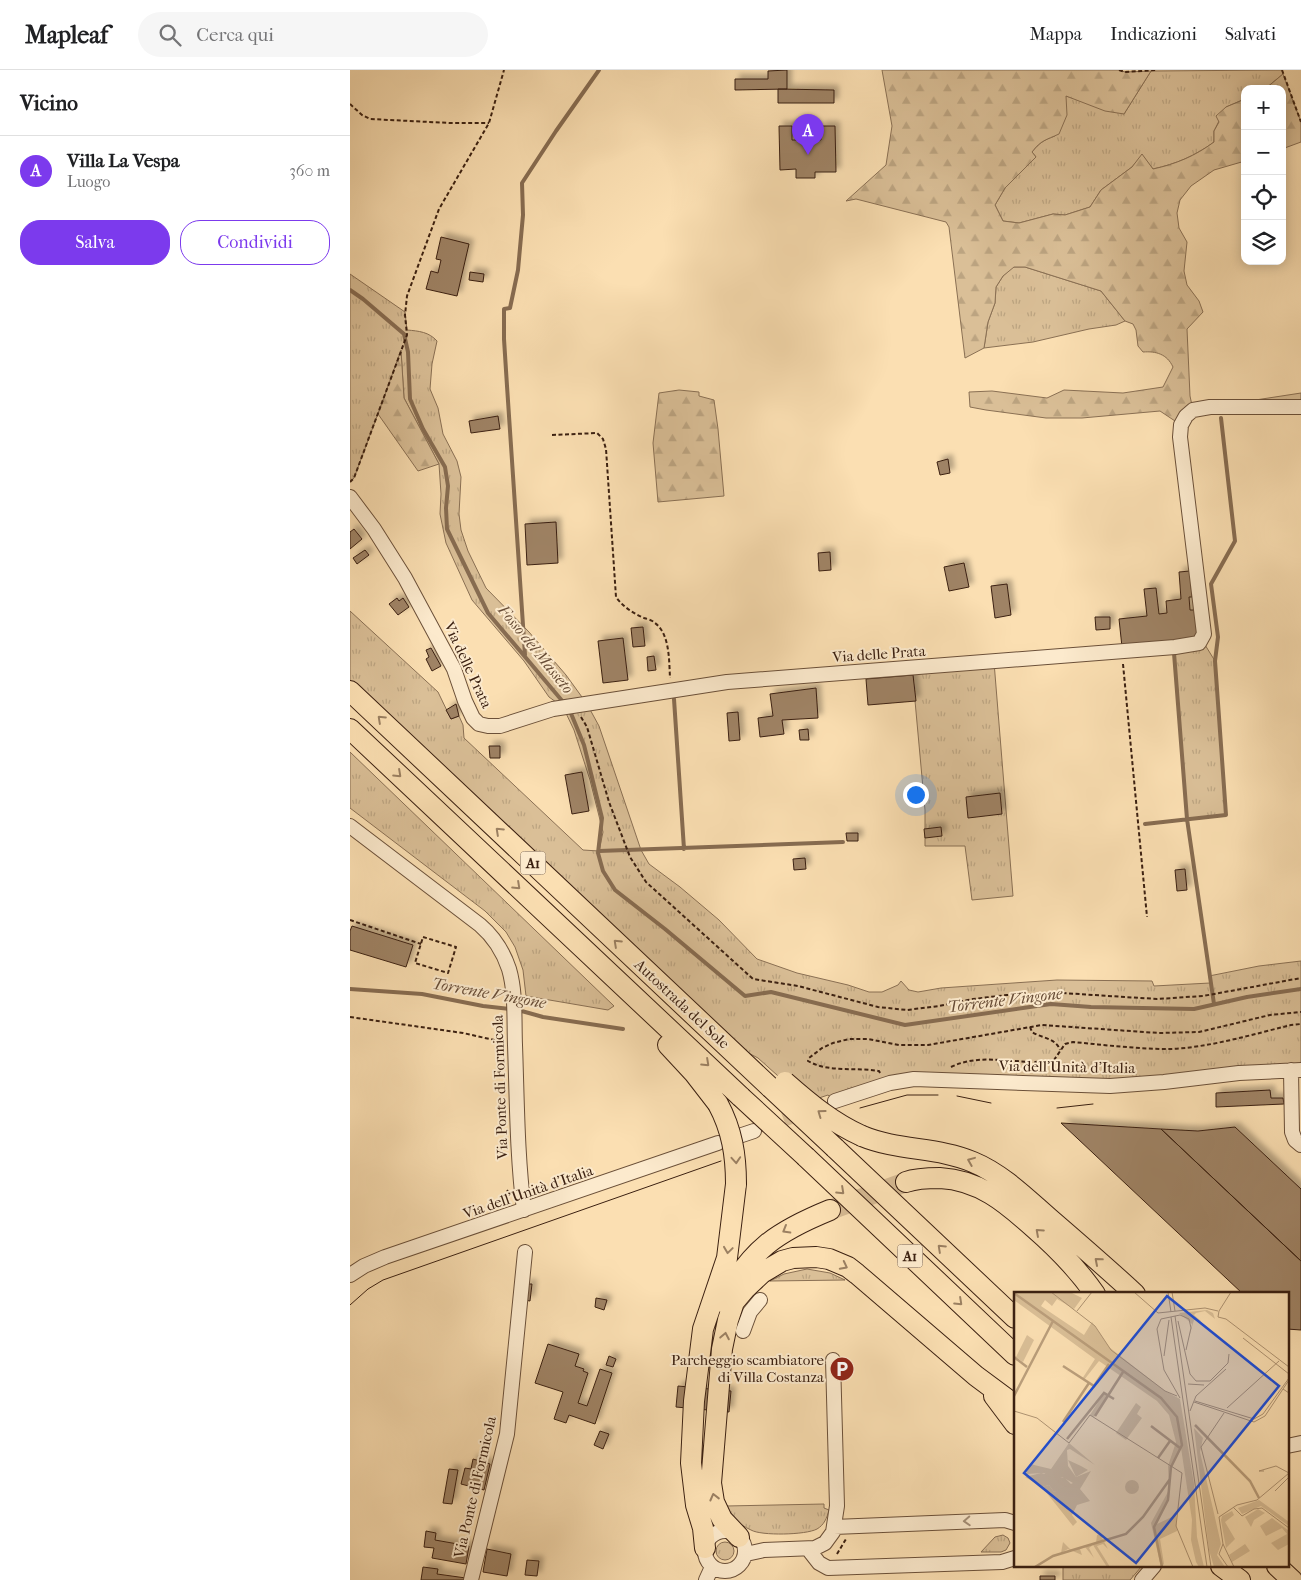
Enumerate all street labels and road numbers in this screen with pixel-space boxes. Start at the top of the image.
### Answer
street label: Via delle Prata [440,618,496,712]
street label: Via delle Prata [831,642,927,666]
road number: A1 [520,851,546,874]
street label: Autostrada del Sole [630,955,734,1053]
street label: Via Ponte di Formicola [488,1013,512,1161]
street label: Via dell'Unità d'Italia [998,1057,1136,1077]
street label: Via dell'Unità d'Italia [460,1161,596,1223]
road number: A1 [898,1244,922,1268]
street label: Via Ponte di Formicola [450,1413,500,1561]

